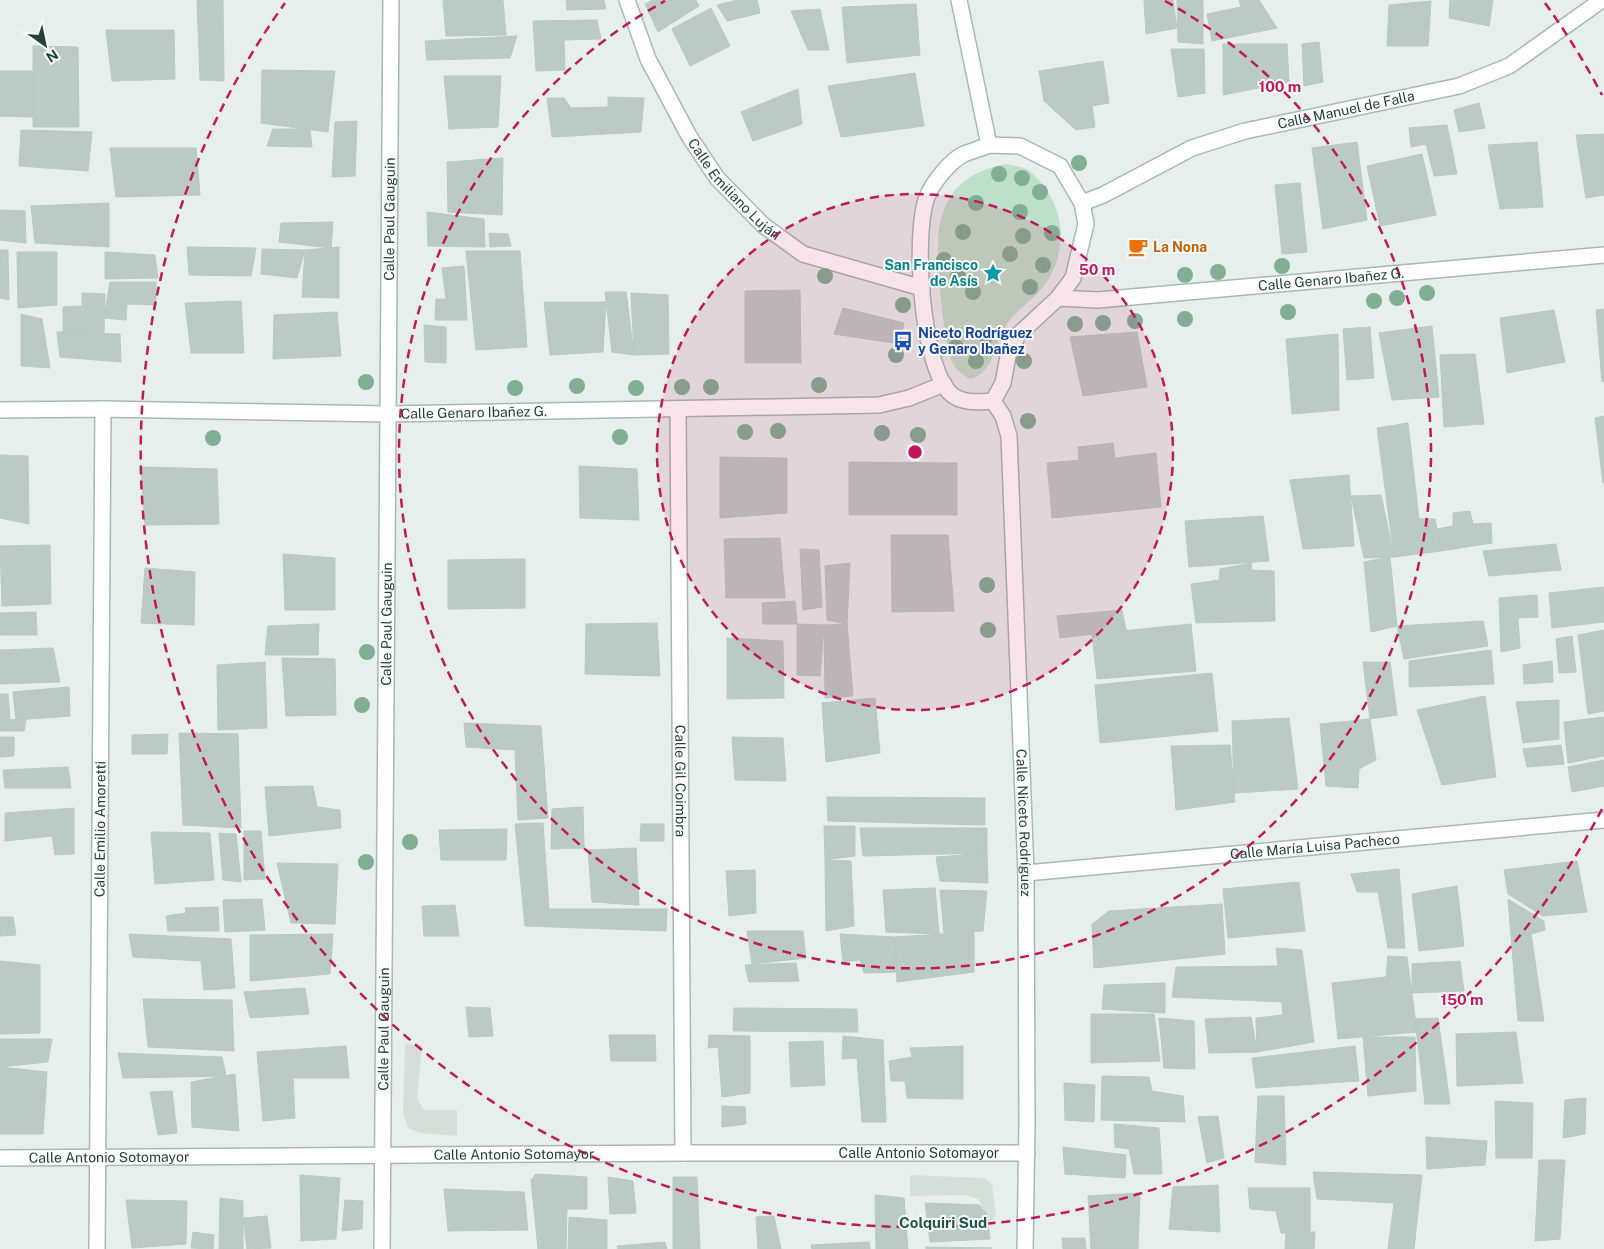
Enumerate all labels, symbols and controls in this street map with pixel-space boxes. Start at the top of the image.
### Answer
north arrow [20,20,70,70]
text: N [43,46,61,66]
text: 100 m [1259,78,1301,95]
street label: Calle Manuel de Falla [1276,88,1416,132]
street label: Calle Emiliano Luján [685,135,783,243]
street label: Calle Paul Gauguin [381,157,398,281]
cafe icon: La Nona [1127,236,1149,258]
place label: La Nona [1153,239,1207,255]
place label: San Francisco de Asís [884,257,978,289]
text: 50 m [1079,261,1115,278]
place icon: San Francisco de Asís [982,262,1004,284]
street label: Calle Genaro Ibañez G. [1257,265,1405,294]
place label: Niceto Rodríguez y Genaro Ibañez [918,325,1032,357]
bus stop icon: Niceto Rodríguez y Genaro Ibañez [892,330,914,352]
street label: Calle Genaro Ibañez G. [401,403,547,422]
centre of rings [906,443,924,461]
street label: Calle Paul Gauguin [378,562,395,686]
street label: Calle Gil Coimbra [672,725,689,837]
street label: Calle Niceto Rodríguez [1013,749,1034,897]
street label: Calle Emilio Amoretti [92,761,108,897]
street label: Calle María Luisa Pacheco [1229,831,1400,862]
street label: Calle Paul Gauguin [375,967,392,1091]
text: 150 m [1440,991,1484,1008]
street label: Calle Antonio Sotomayor [839,1145,999,1161]
street label: Calle Antonio Sotomayor [434,1146,594,1163]
street label: Calle Antonio Sotomayor [29,1149,189,1166]
district label: Colquiri Sud [899,1214,987,1231]

